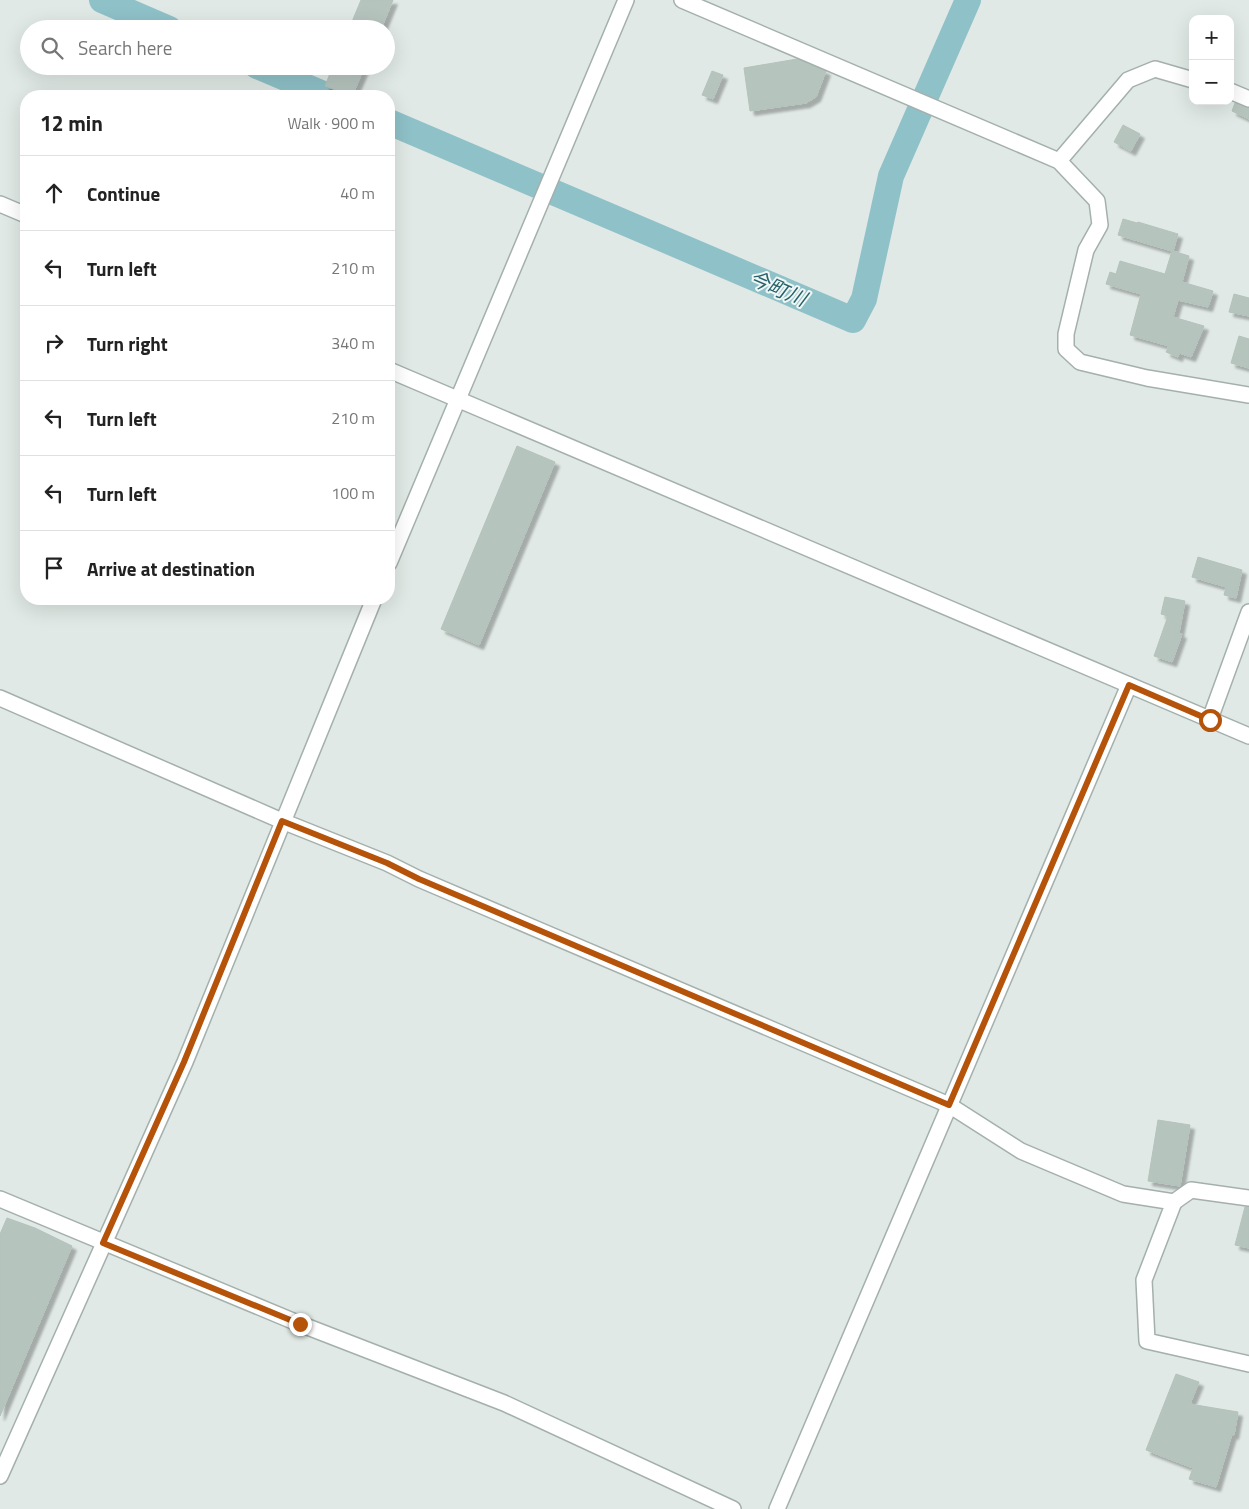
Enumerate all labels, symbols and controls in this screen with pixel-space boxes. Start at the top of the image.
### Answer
map controls [1189,15,1234,105]
button: + [1189,15,1234,60]
search box [20,20,395,75]
text: Search here [78,33,172,62]
icon: search [38,34,66,62]
button: − [1189,60,1234,105]
text: 12 min [40,107,103,139]
text: Walk · 900 m [287,111,375,135]
icon: ahead [40,179,68,207]
text: Continue [87,179,160,208]
text: 40 m [340,181,375,205]
icon: left [40,254,68,282]
text: Turn left [87,254,157,283]
text: 210 m [331,256,375,280]
water label: 今町川 [744,262,814,315]
icon: right [40,329,68,357]
text: Turn right [87,329,168,358]
text: 340 m [331,331,375,355]
icon: left [40,404,68,432]
text: Turn left [87,404,157,433]
text: 210 m [331,406,375,430]
icon: left [40,479,68,507]
text: Turn left [87,479,157,508]
text: 100 m [331,481,375,505]
icon: arrive [40,554,68,582]
text: Arrive at destination [87,554,255,583]
route start [1199,709,1222,732]
route end [289,1313,312,1336]

